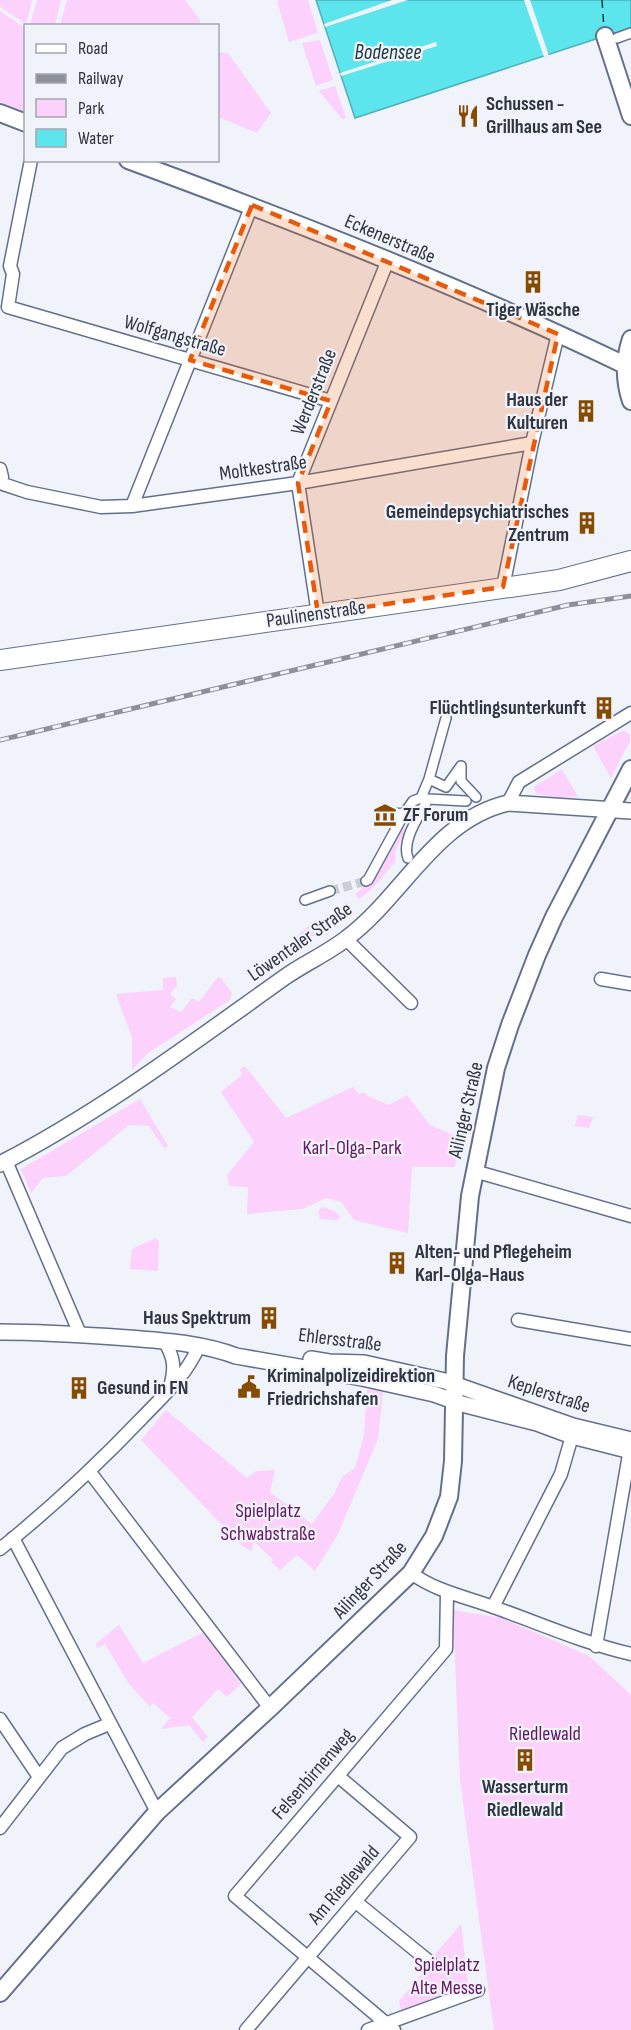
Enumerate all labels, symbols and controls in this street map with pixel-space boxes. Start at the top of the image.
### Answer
legend [24,24,219,162]
text: Road [78,38,108,59]
water label: Bodensee [354,40,422,65]
text: Railway [78,68,123,89]
place label: Schussen - Grillhaus am See [486,92,602,139]
text: Park [78,98,104,119]
restaurant icon: Schussen - Grillhaus am See [455,103,481,129]
text: Water [78,128,114,149]
street label: Eckenerstraße [341,209,439,269]
building icon: Tiger Wäsche [520,269,546,295]
place label: Tiger Wäsche [486,298,580,322]
street label: Wolfgangstraße [121,310,229,362]
street label: Werderstraße [286,345,342,439]
place label: Haus der Kulturen [506,388,568,435]
building icon: Haus der Kulturen [573,398,599,424]
street label: Moltkestraße [218,450,308,486]
place label: Gemeindepsychiatrisches Zentrum [386,500,569,547]
building icon: Gemeindepsychiatrisches Zentrum [574,510,600,536]
street label: Paulinenstraße [265,595,367,633]
building icon: Flüchtlingsunterkunft [591,695,617,721]
place label: Flüchtlingsunterkunft [430,696,586,720]
museum icon: ZF Forum [372,802,398,828]
place label: ZF Forum [403,803,468,827]
street label: Löwentaler Straße [243,897,357,987]
street label: Ailinger Straße [443,1060,489,1161]
park label: Karl-Olga-Park [302,1136,402,1160]
place label: Alten- und Pflegeheim Karl-Olga-Haus [414,1240,572,1287]
building icon: Alten- und Pflegeheim Karl-Olga-Haus [384,1250,410,1276]
building icon: Haus Spektrum [256,1305,282,1331]
place label: Haus Spektrum [143,1306,251,1330]
street label: Ehlersstraße [297,1323,383,1357]
place label: Kriminalpolizeidirektion Friedrichshafen [267,1364,435,1411]
street label: Keplerstraße [505,1369,593,1419]
public building icon: Kriminalpolizeidirektion Friedrichshafen [236,1374,262,1400]
building icon: Gesund in FN [66,1375,92,1401]
place label: Gesund in FN [97,1376,188,1400]
park label: Spielplatz Schwabstraße [221,1499,315,1546]
street label: Ailinger Straße [327,1536,412,1625]
park label: Riedlewald [509,1722,581,1746]
street label: Felsenbirnenweg [267,1724,359,1824]
building icon: Wasserturm Riedlewald [512,1747,538,1773]
place label: Wasserturm Riedlewald [482,1775,568,1822]
street label: Am Riedlewald [303,1841,385,1930]
park label: Spielplatz Alte Messe [410,1953,483,2000]

